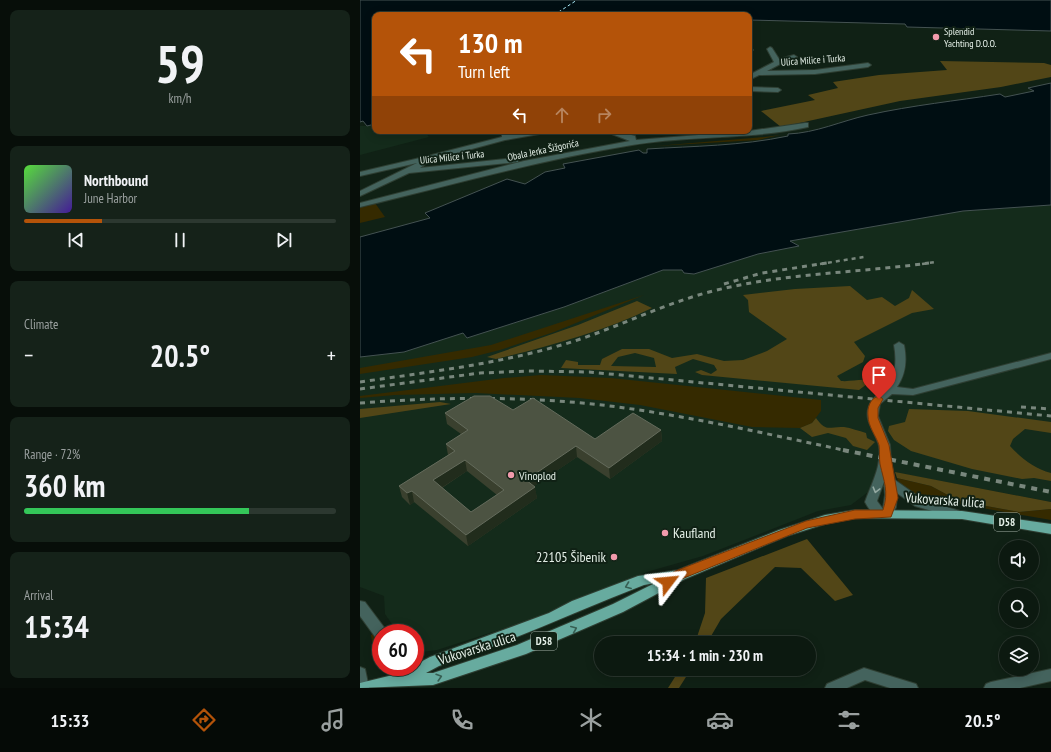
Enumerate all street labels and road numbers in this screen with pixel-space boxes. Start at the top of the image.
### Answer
street label: Ulica Milice i Turka [780,51,846,69]
street label: Obala Jerka Šižgorića [506,136,580,164]
street label: Ulica Milice i Turka [419,147,485,167]
street label: Vukovarska ulica [904,488,985,512]
road number: D58 [994,513,1020,531]
street label: Vukovarska ulica [435,627,518,669]
road number: D58 [531,632,557,650]

